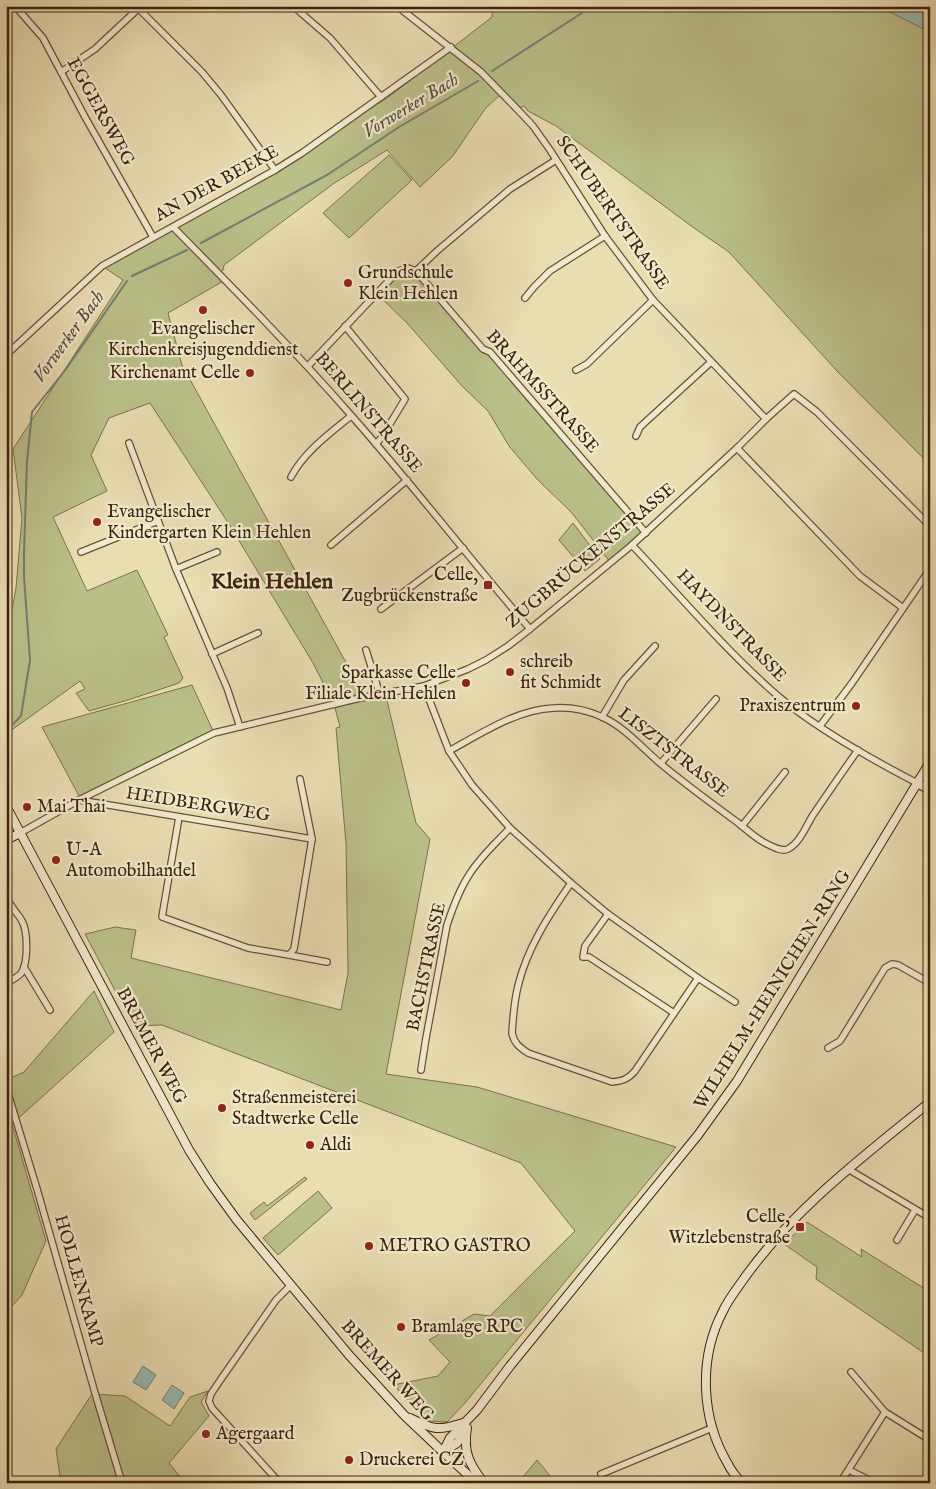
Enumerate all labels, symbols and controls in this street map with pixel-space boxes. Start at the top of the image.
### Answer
street label: EGGERSWEG [61,54,140,171]
water label: Vorwerker Bach [359,68,463,144]
street label: SCHUBERTSTRASSE [550,132,674,294]
street label: AN DER BEEKE [150,140,283,228]
place label: Grundschule Klein Hehlen [358,262,459,306]
marker: Grundschule Klein Hehlen [342,277,354,289]
water label: Vorwerker Bach [28,286,110,388]
marker: Evangelischer Kirchenkreisjugenddienst [197,304,209,316]
place label: Evangelischer Kirchenkreisjugenddienst [108,318,298,362]
street label: BRAHMSSTRASSE [481,326,603,458]
street label: BERLINSTRASSE [309,348,427,478]
place label: Kirchenamt Celle [110,362,240,385]
marker: Kirchenamt Celle [244,367,256,379]
street label: ZUGBRÜCKENSTRASSE [501,477,681,634]
place label: Evangelischer Kindergarten Klein Hehlen [107,501,312,545]
marker: Evangelischer Kindergarten Klein Hehlen [91,516,103,528]
place label: Celle, Zugbrückenstraße [341,564,478,608]
street label: HAYDNSTRASSE [671,565,791,687]
district label: Klein Hehlen [211,568,334,596]
marker: Celle, Zugbrückenstraße [482,579,494,591]
place label: schreib fit Schmidt [520,651,602,695]
place label: Sparkasse Celle Filiale Klein Hehlen [305,662,456,706]
marker: schreib fit Schmidt [504,666,516,678]
marker: Sparkasse Celle Filiale Klein Hehlen [460,677,472,689]
place label: Praxiszentrum [739,695,846,718]
marker: Praxiszentrum [850,700,862,712]
street label: LISZTSTRASSE [613,703,733,803]
street label: HEIDBERGWEG [124,782,272,828]
place label: Mai Thai [37,796,106,819]
marker: Mai Thai [21,801,33,813]
place label: U-A Automobilhandel [65,839,196,883]
marker: U-A Automobilhandel [50,854,62,866]
street label: WILHELM-HEINICHEN-RING [690,865,857,1114]
street label: BACHSTRASSE [402,900,452,1034]
street label: BREMER WEG [111,984,192,1109]
place label: Straßenmeisterei Stadtwerke Celle [232,1087,358,1131]
marker: Straßenmeisterei Stadtwerke Celle [216,1102,228,1114]
place label: Aldi [319,1134,352,1157]
marker: Aldi [304,1139,316,1151]
place label: Celle, Witzlebenstraße [669,1206,790,1250]
street label: HOLLENKAMP [48,1212,108,1350]
marker: Celle, Witzlebenstraße [794,1221,806,1233]
place label: METRO GASTRO [379,1235,531,1258]
marker: METRO GASTRO [363,1240,375,1252]
street label: BREMER WEG [335,1315,439,1427]
place label: Bramlage RPC [411,1316,523,1339]
marker: Bramlage RPC [395,1321,407,1333]
place label: Agergaard [215,1423,295,1446]
marker: Agergaard [200,1428,212,1440]
place label: Druckerei CZ [359,1449,464,1472]
marker: Druckerei CZ [343,1454,355,1466]

